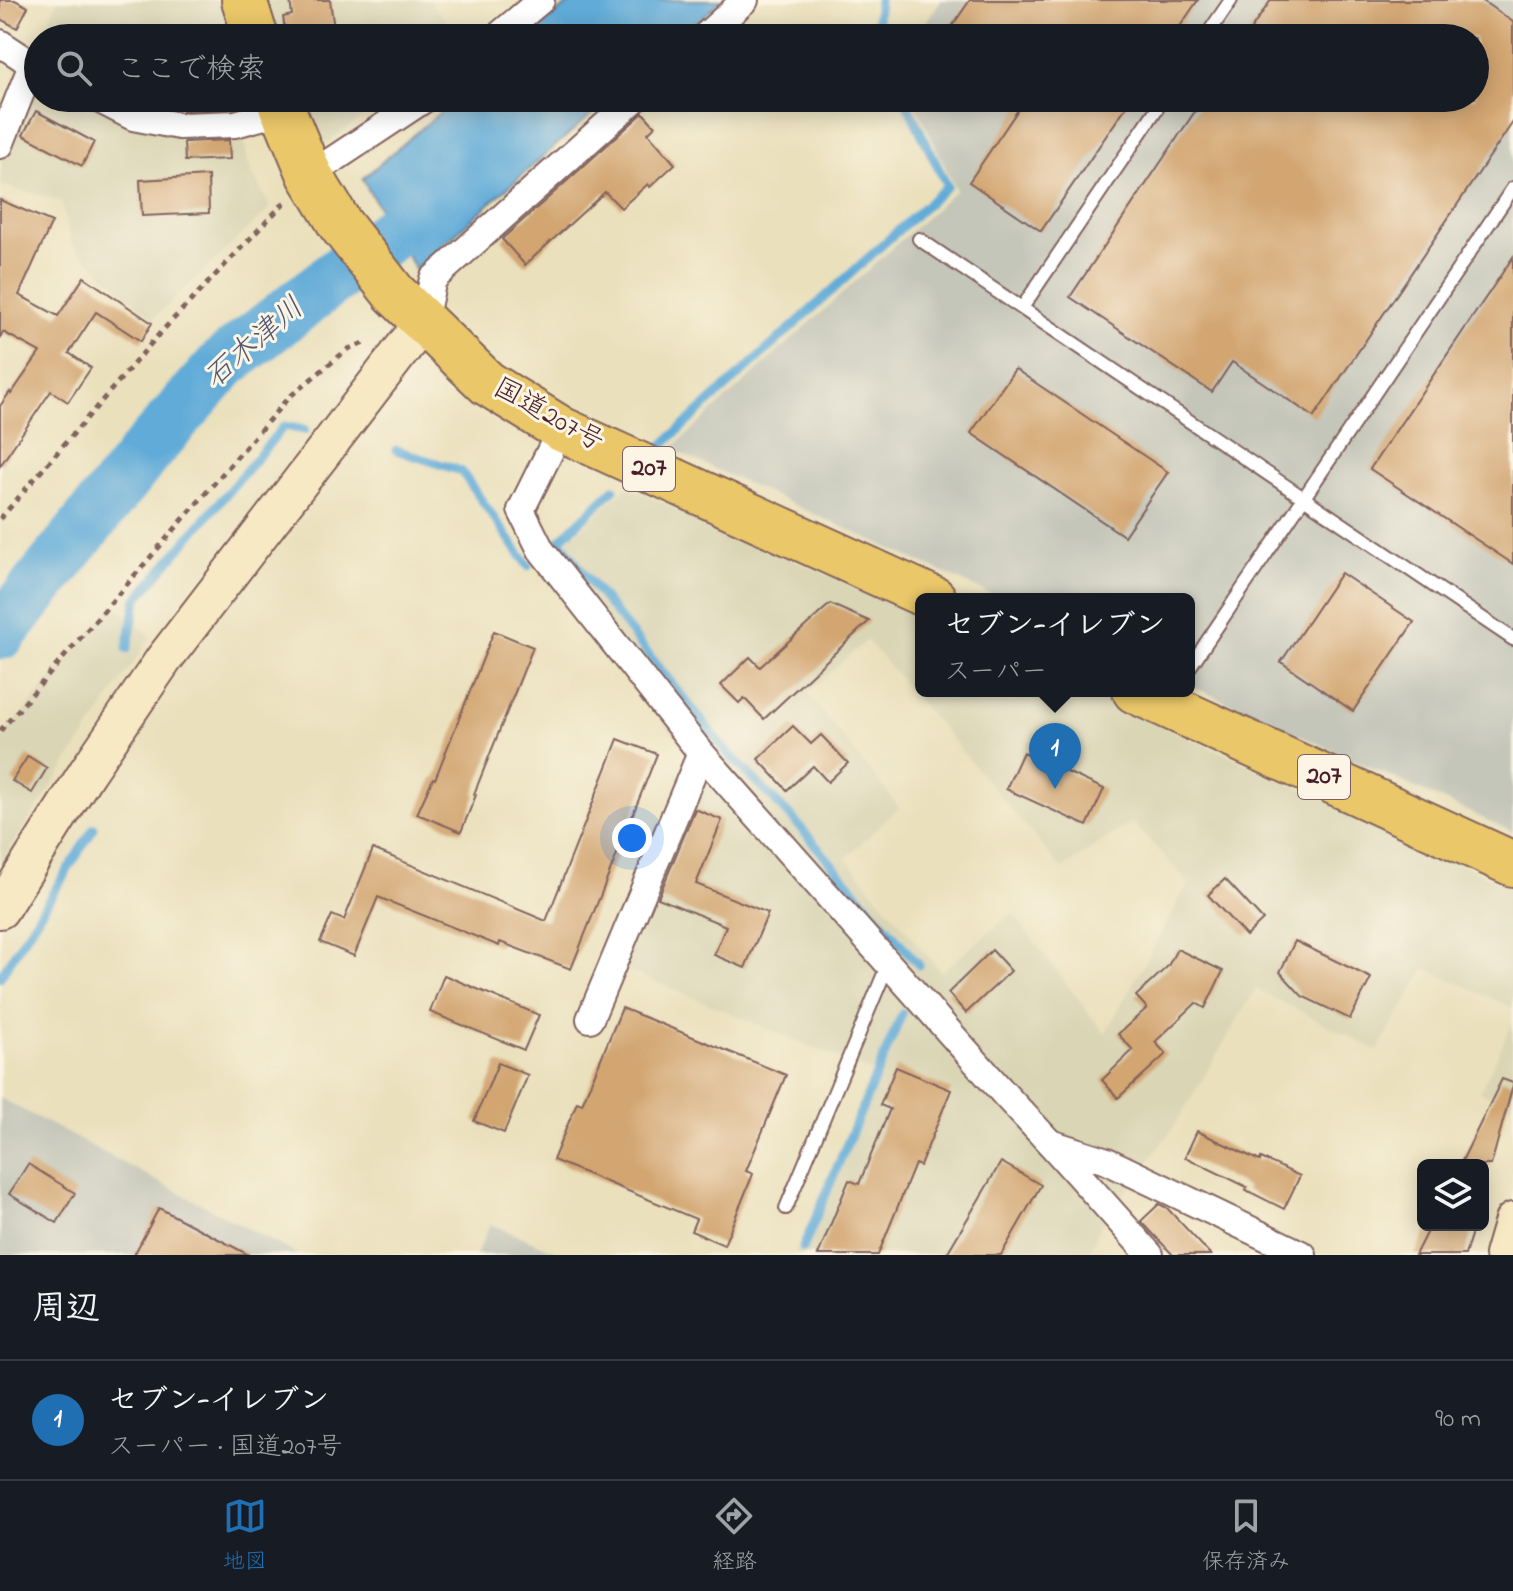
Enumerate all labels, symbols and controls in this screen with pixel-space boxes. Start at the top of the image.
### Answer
search box [24,24,1489,112]
icon: search [52,46,96,90]
text: ここで検索 [116,49,266,93]
water label: 石木津川 [195,288,315,400]
street label: 国道207号 [485,369,611,463]
road number: 207 [623,447,675,491]
popup [915,593,1195,697]
text: セブン-イレブン [944,605,1166,649]
text: スーパー [944,654,1047,692]
pin: 1 [1029,723,1081,789]
road number: 207 [1298,755,1350,799]
your location [612,818,652,858]
map controls [1417,1159,1489,1231]
button: layers [1417,1159,1489,1231]
text: 周辺 [32,1285,100,1335]
text: セブン-イレブン [108,1380,329,1424]
text: 1 [54,1401,62,1439]
text: 90 m [1435,1401,1481,1439]
text: スーパー · 国道207号 [108,1429,342,1467]
tab: 地図 [223,1494,267,1579]
tab: 経路 [712,1494,756,1579]
tab: 保存済み [1202,1494,1290,1579]

